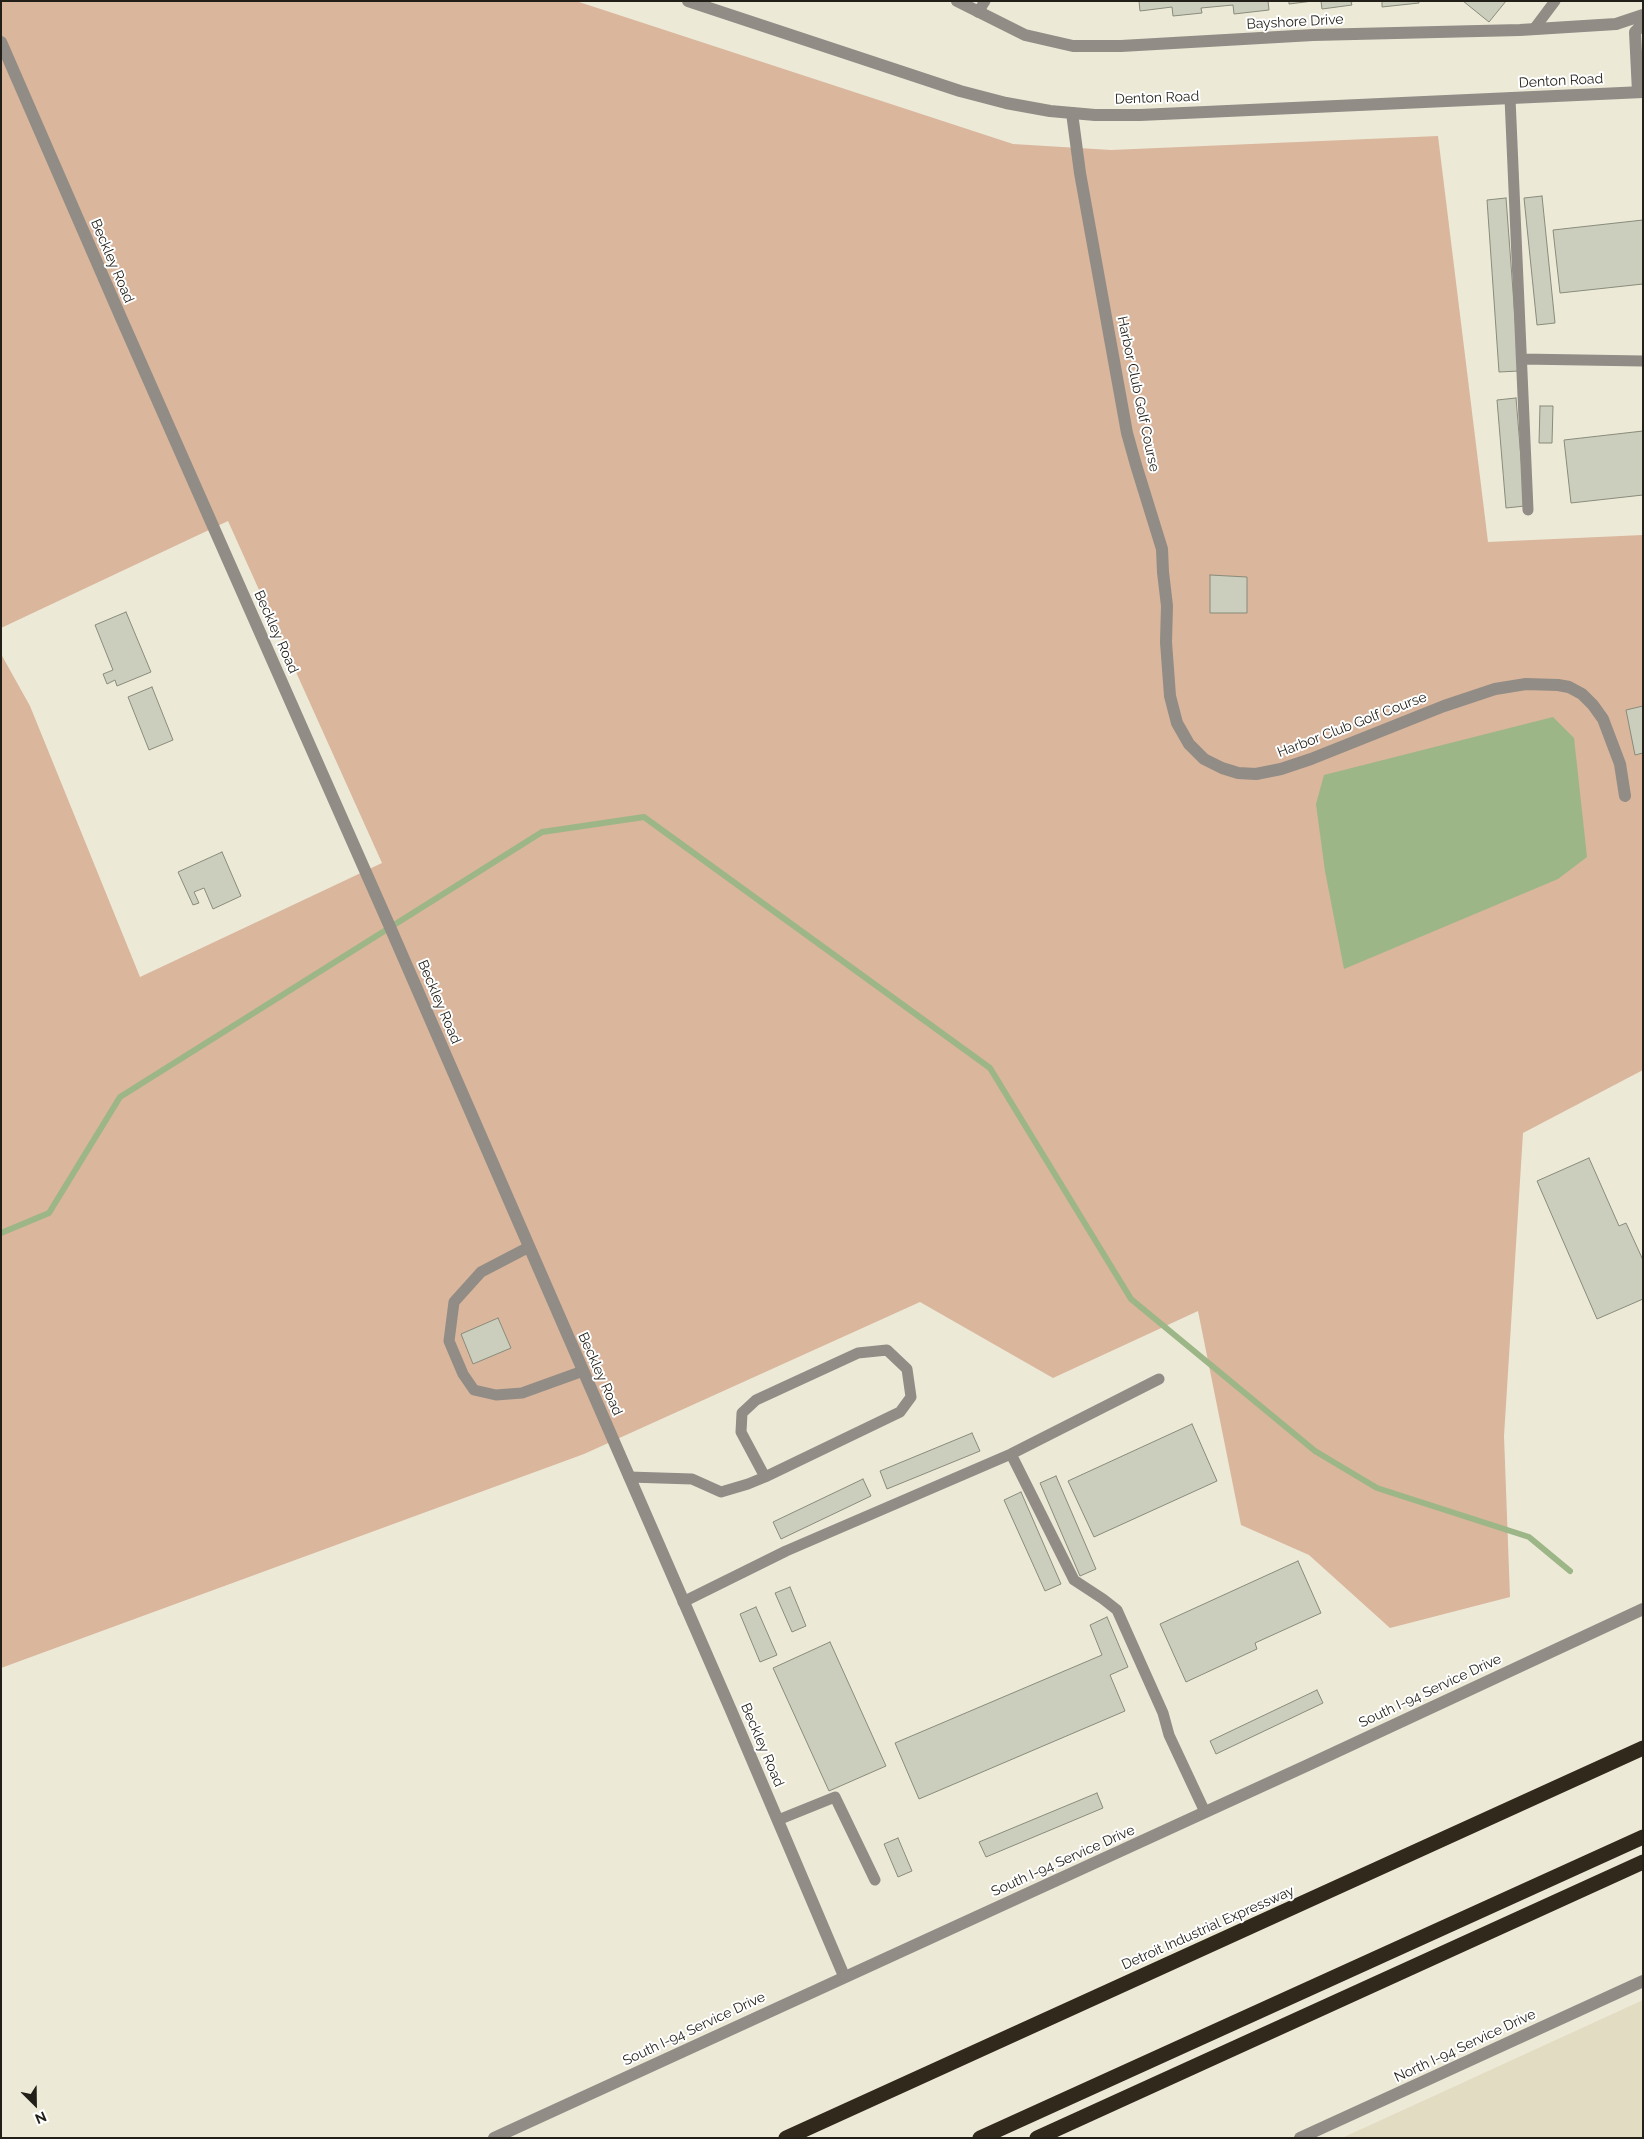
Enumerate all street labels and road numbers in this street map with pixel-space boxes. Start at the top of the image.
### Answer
street label: Bayshore Drive [1246,11,1344,33]
street label: Denton Road [1518,70,1604,92]
street label: Denton Road [1114,88,1200,108]
street label: Beckley Road [87,217,137,305]
street label: Harbor Club Golf Course [1113,315,1163,473]
street label: Beckley Road [250,588,302,676]
street label: Harbor Club Golf Course [1275,689,1429,761]
street label: Beckley Road [414,958,464,1046]
street label: Beckley Road [574,1330,626,1418]
street label: South I-94 Service Drive [1356,1651,1504,1731]
street label: Beckley Road [737,1701,787,1789]
street label: South I-94 Service Drive [989,1822,1137,1900]
street label: Detroit Industrial Expressway [1119,1882,1297,1974]
street label: South I-94 Service Drive [620,1989,768,2069]
street label: North I-94 Service Drive [1392,2006,1538,2086]

